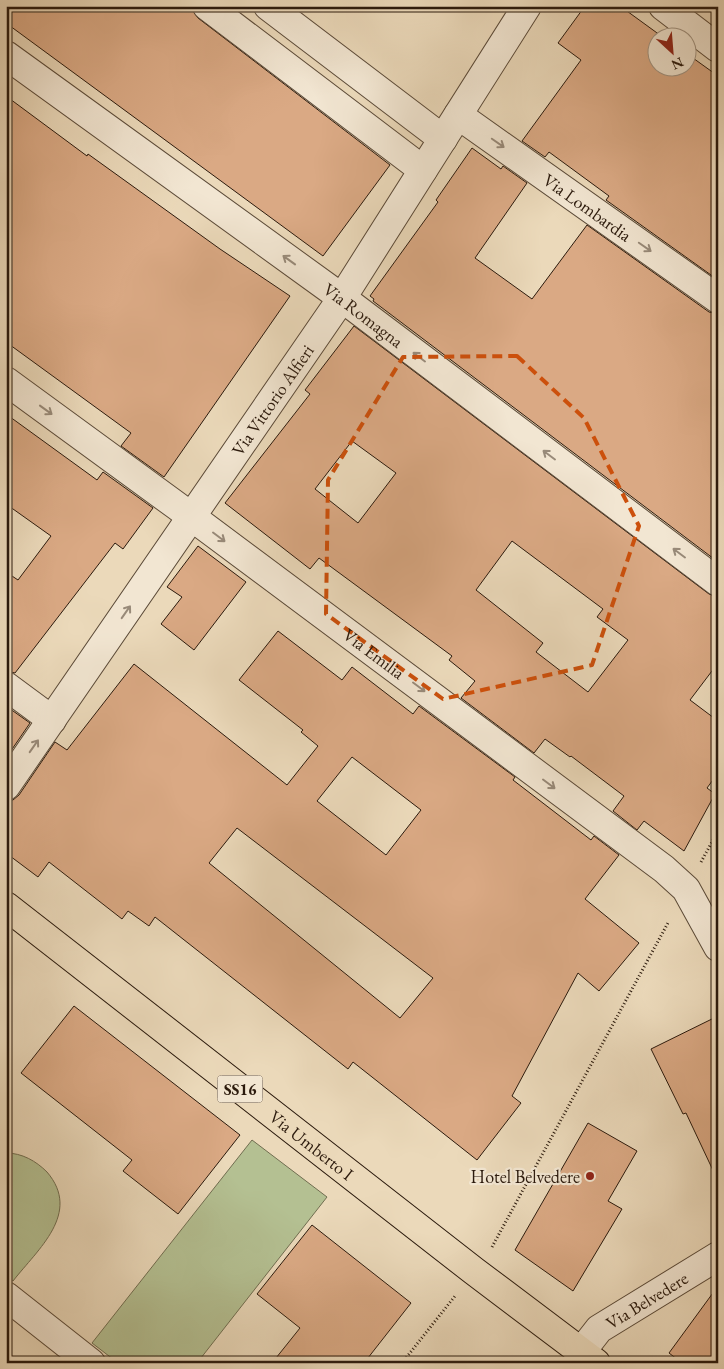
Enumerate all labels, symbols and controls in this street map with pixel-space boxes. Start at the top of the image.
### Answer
north arrow [646,28,696,78]
text: N [668,53,687,75]
one-way arrow [491,138,505,148]
street label: Via Lombardia [539,168,637,247]
one-way arrow [638,242,652,252]
one-way arrow [282,255,296,265]
street label: Via Romagna [319,277,409,353]
street label: Via Vittorio Alfieri [226,339,319,460]
one-way arrow [412,352,426,362]
one-way arrow [39,405,53,415]
one-way arrow [543,449,556,460]
one-way arrow [212,532,226,542]
one-way arrow [673,547,686,558]
one-way arrow [121,605,131,619]
street label: Via Emilia [339,623,411,684]
one-way arrow [412,681,425,692]
one-way arrow [29,739,39,753]
one-way arrow [542,779,556,789]
road number: SS16 [218,1076,262,1102]
street label: Via Umberto I [265,1105,359,1185]
place label: Hotel Belvedere [471,1165,580,1188]
marker: Hotel Belvedere [584,1170,596,1182]
street label: Via Belvedere [601,1266,692,1334]

